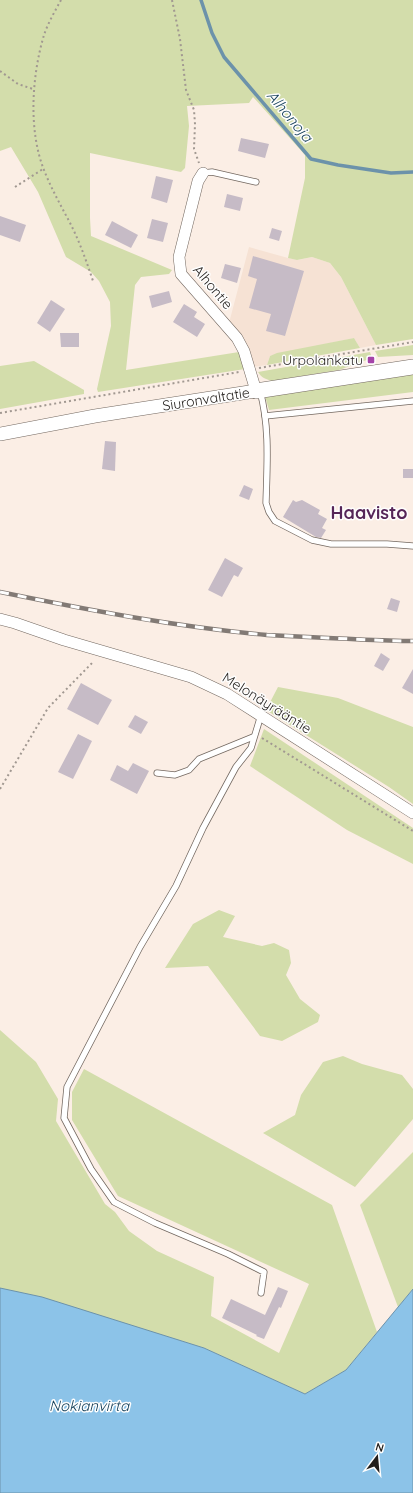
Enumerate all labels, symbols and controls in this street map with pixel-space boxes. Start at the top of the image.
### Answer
water label: Alhonoja [263,86,318,146]
street label: Alhontie [189,261,237,313]
place label: Urpolankatu [282,351,363,369]
marker: Urpolankatu [366,355,376,365]
street label: Siuronvaltatie [161,383,251,415]
district label: Haavisto [330,501,408,524]
street label: Melonäyrääntie [219,668,315,738]
water label: Nokianvirta [49,1396,130,1415]
north arrow [357,1437,397,1477]
text: N [374,1440,386,1455]

